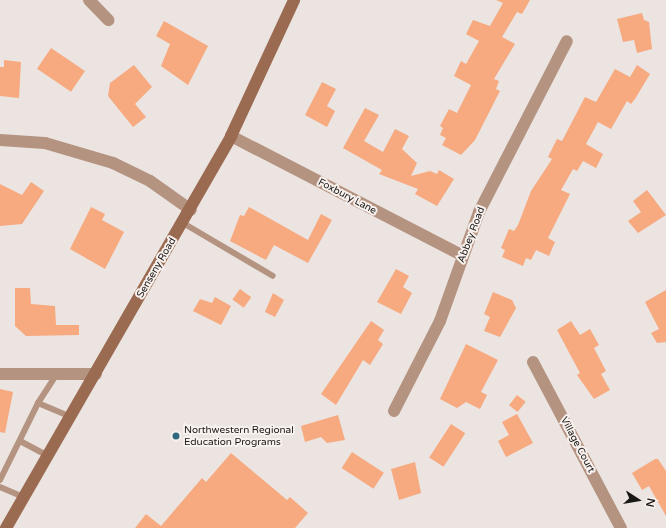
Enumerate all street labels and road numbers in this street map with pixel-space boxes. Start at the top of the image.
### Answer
street label: Foxbury Lane [316,177,378,217]
street label: Abbey Road [456,205,488,265]
street label: Senseny Road [135,236,179,300]
street label: Village Court [557,415,597,475]

